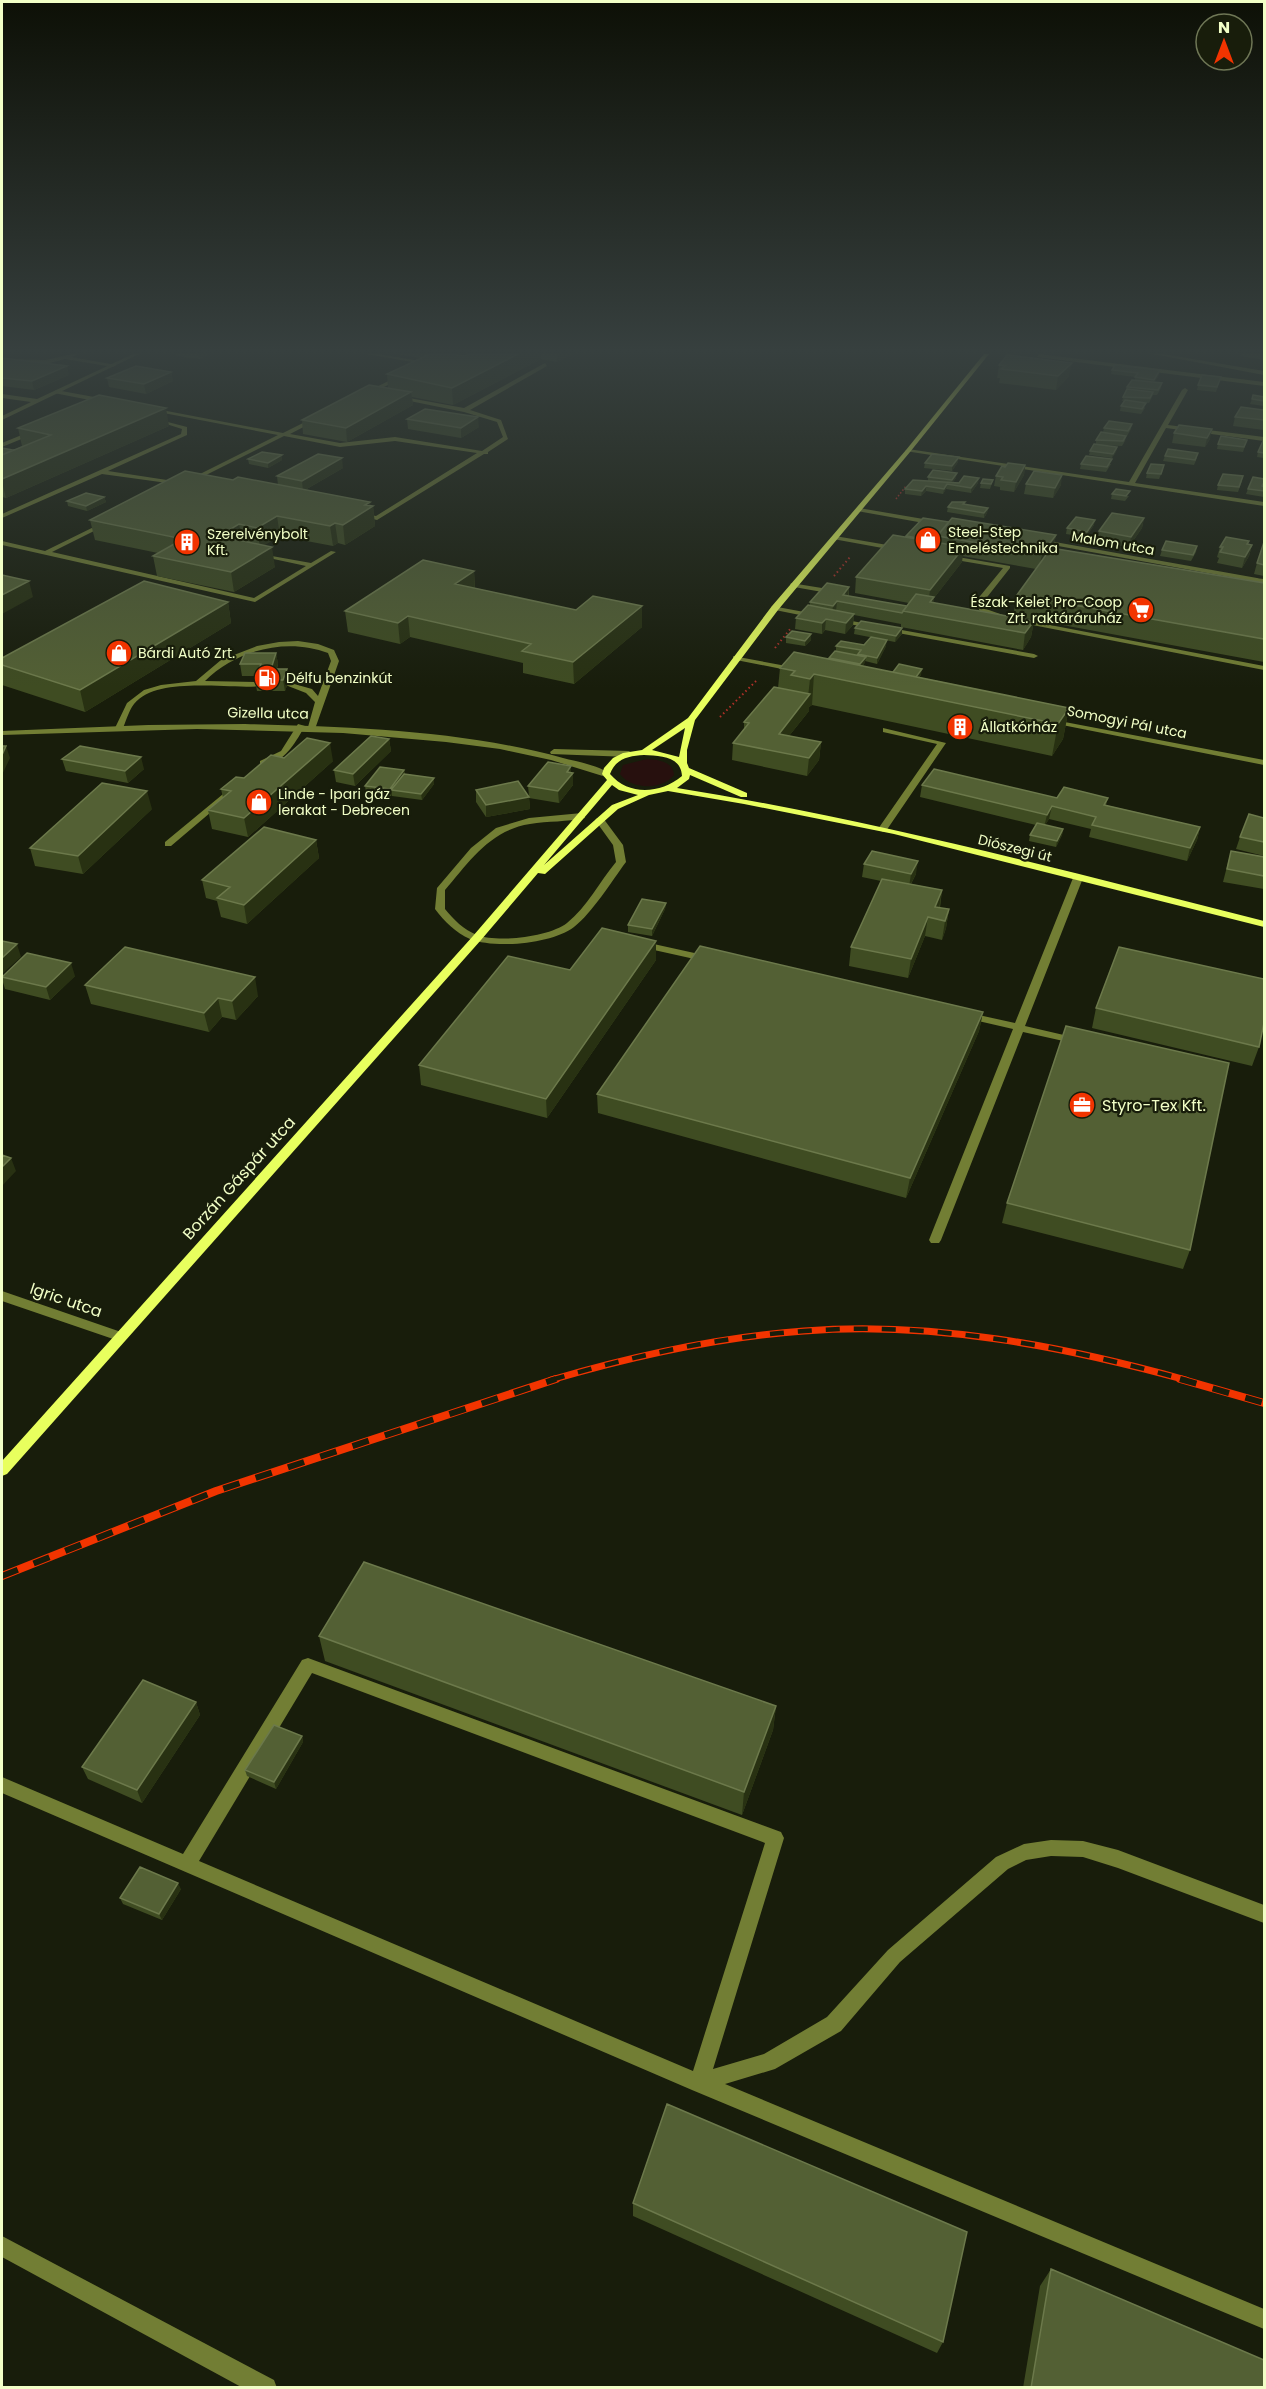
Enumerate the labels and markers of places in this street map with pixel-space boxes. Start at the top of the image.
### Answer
place label: Steel-Step Emeléstechnika [948,522,1058,558]
place label: Szerelvénybolt Kft. [207,524,308,560]
shop icon: Steel-Step Emeléstechnika [913,525,943,555]
building icon: Szerelvénybolt Kft. [172,527,202,557]
place label: Észak-Kelet Pro-Coop Zrt. raktáráruház [971,592,1122,628]
supermarket icon: Észak-Kelet Pro-Coop Zrt. raktáráruház [1126,595,1156,625]
shop icon: Bárdi Autó Zrt. [104,638,134,668]
place label: Bárdi Autó Zrt. [138,643,235,663]
fuel station icon: Délfu benzinkút [252,663,282,693]
place label: Délfu benzinkút [286,668,392,688]
building icon: Állatkórház [945,712,975,742]
place label: Állatkórház [980,717,1057,737]
place label: Linde - Ipari gáz lerakat - Debrecen [278,784,410,820]
shop icon: Linde - Ipari gáz lerakat - Debrecen [244,787,274,817]
office icon: Styro-Tex Kft. [1067,1090,1097,1120]
place label: Styro-Tex Kft. [1102,1094,1206,1117]

